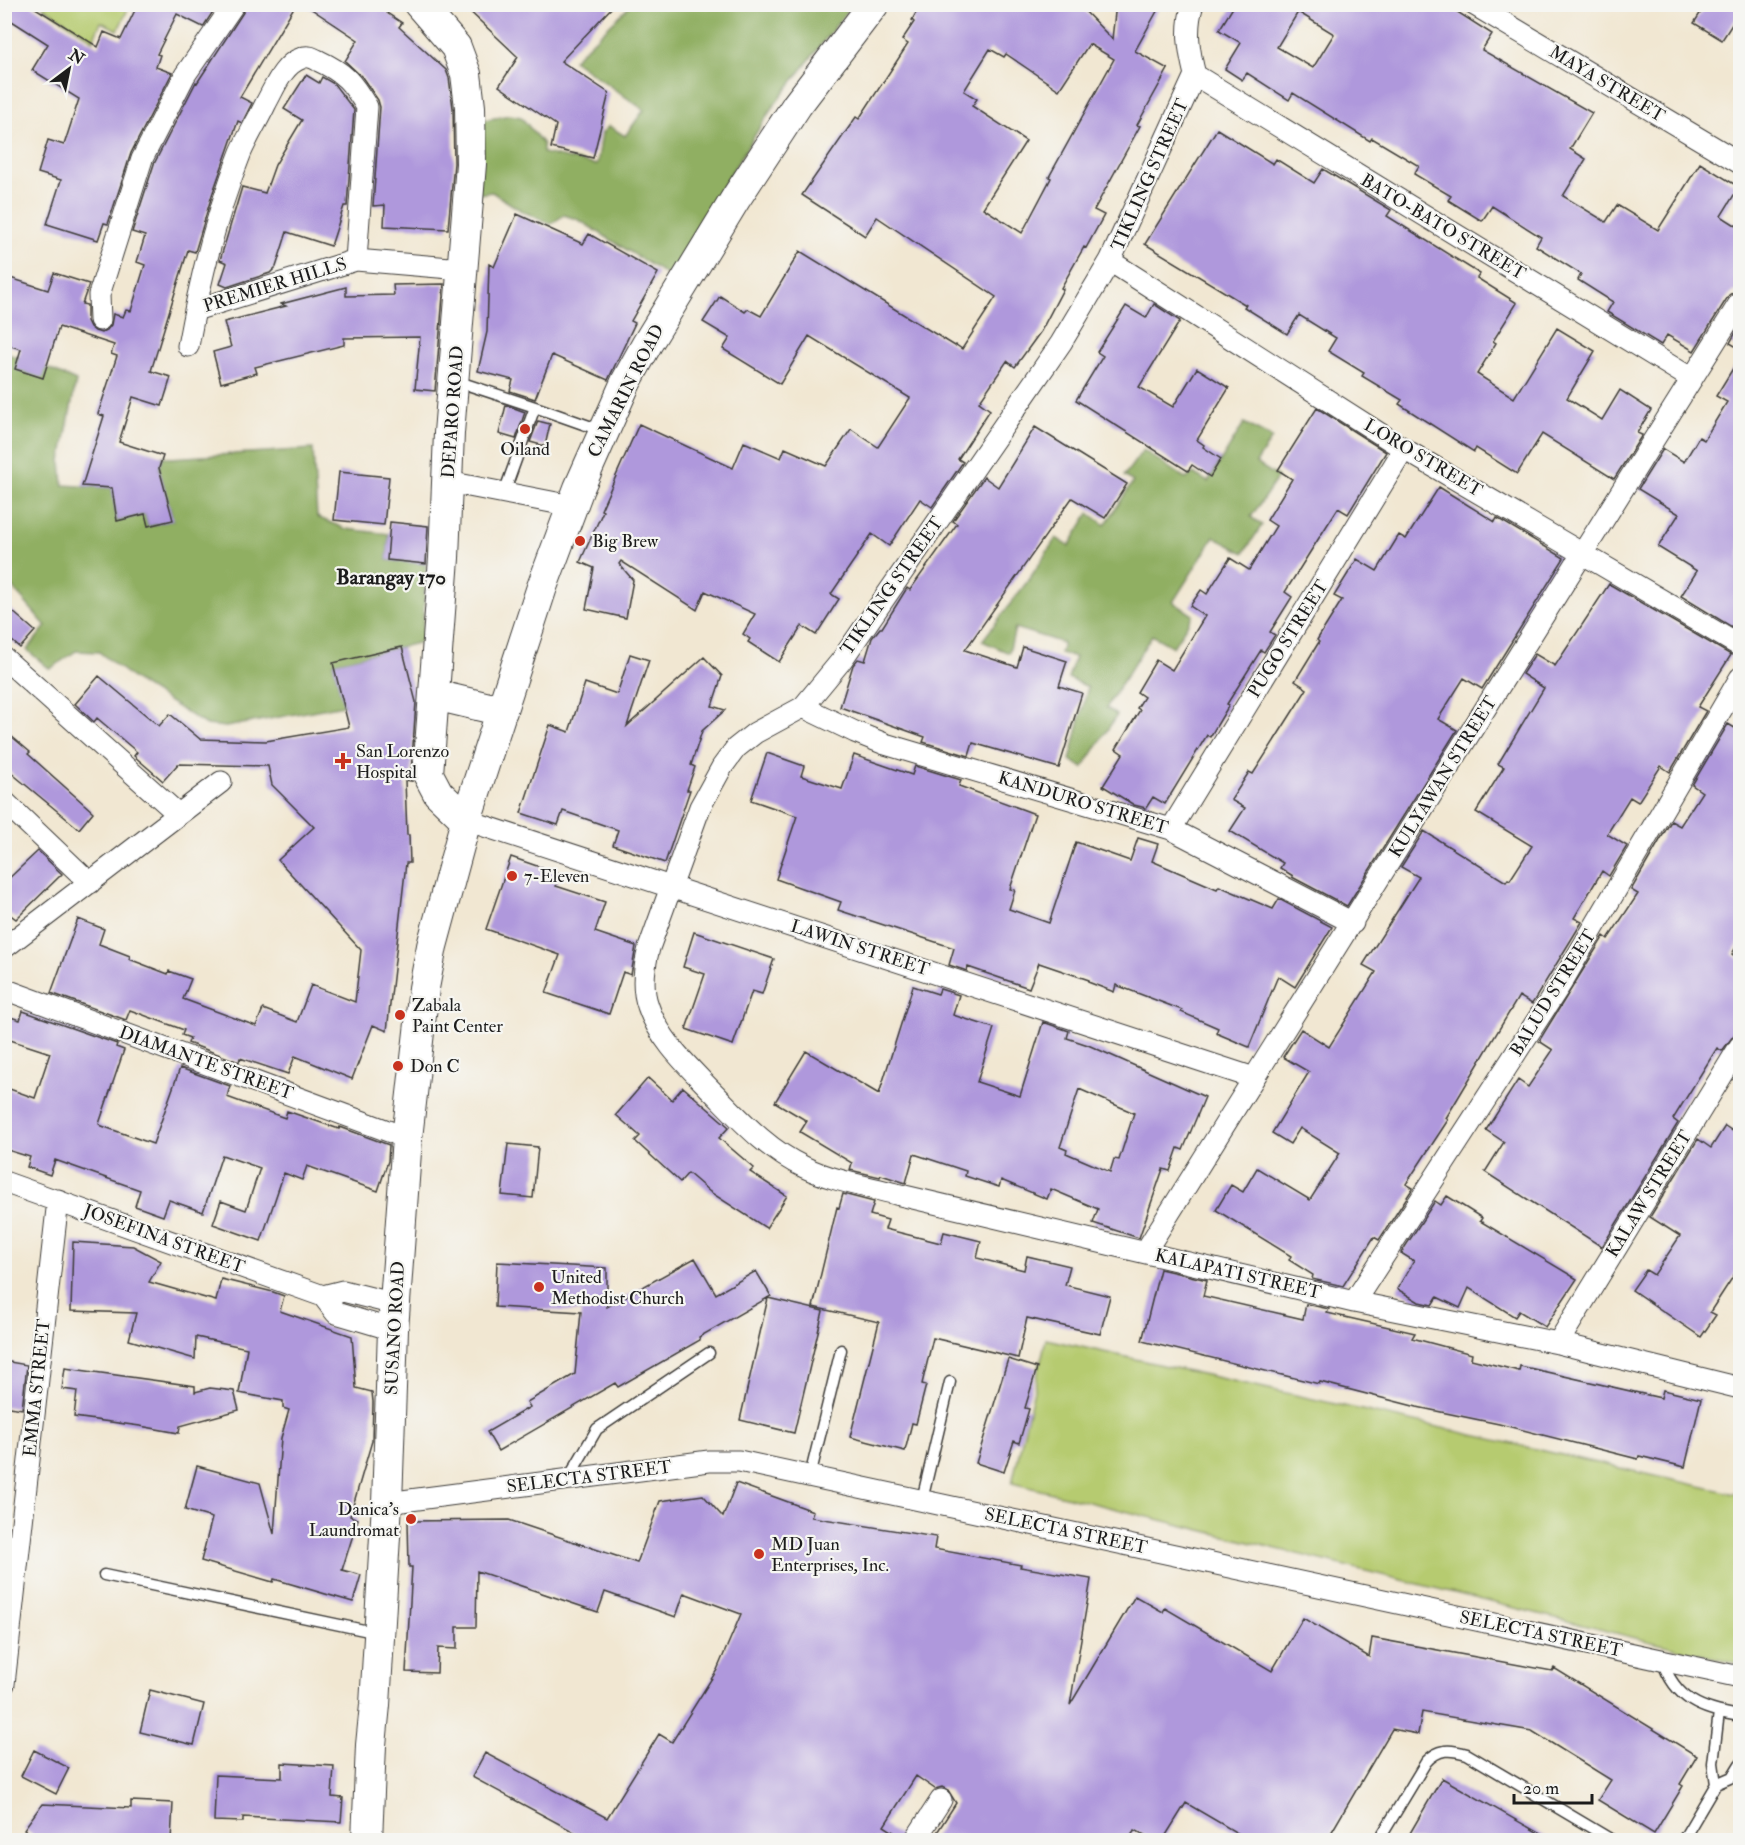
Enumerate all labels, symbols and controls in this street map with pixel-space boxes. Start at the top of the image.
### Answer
north arrow [39,39,99,99]
street label: MAYA STREET [1545,40,1670,128]
text: N [64,44,88,70]
street label: TIKLING STREET [1106,95,1194,255]
street label: BATO-BATO STREET [1356,169,1530,286]
street label: PREMIER HILLS [200,252,350,318]
street label: CAMARIN ROAD [582,320,670,462]
street label: DEPARO ROAD [437,345,469,479]
street label: LORO STREET [1360,414,1487,503]
marker: Oiland [518,422,532,436]
place label: Oiland [500,438,550,461]
street label: TIKLING STREET [836,512,949,660]
place label: Big Brew [592,530,659,553]
marker: Big Brew [573,534,587,548]
district label: Barangay 170 [336,564,446,591]
street label: PUGO STREET [1243,575,1334,702]
street label: KULYAWAN STREET [1384,691,1502,862]
place label: San Lorenzo Hospital [356,740,449,784]
marker: San Lorenzo Hospital [334,752,352,770]
street label: KANDURO STREET [995,766,1171,840]
place label: 7-Eleven [524,865,589,888]
marker: 7-Eleven [505,869,519,883]
street label: LAWIN STREET [788,915,933,982]
street label: BALUD STREET [1505,925,1602,1061]
place label: Zabala Paint Center [412,994,503,1038]
marker: Zabala Paint Center [393,1008,407,1022]
street label: DIAMANTE STREET [116,1021,297,1105]
place label: Don C [410,1055,460,1078]
marker: Don C [391,1059,405,1073]
street label: KALAW STREET [1601,1126,1698,1262]
street label: JOSEFINA STREET [79,1199,248,1279]
street label: KALAPATI STREET [1153,1244,1324,1304]
street label: SUSANO ROAD [380,1261,410,1395]
place label: United Methodist Church [551,1266,685,1310]
marker: United Methodist Church [532,1280,546,1294]
street label: EMMA STREET [18,1317,56,1458]
street label: SELECTA STREET [505,1455,673,1499]
place label: Danica's Laundromat [309,1498,399,1542]
street label: SELECTA STREET [983,1503,1150,1560]
marker: Danica's Laundromat [404,1512,418,1526]
place label: MD Juan Enterprises, Inc. [771,1533,889,1577]
marker: MD Juan Enterprises, Inc. [752,1547,766,1561]
street label: SELECTA STREET [1458,1606,1625,1663]
scale bar [1514,1767,1592,1805]
text: 20 m [1523,1777,1559,1800]

